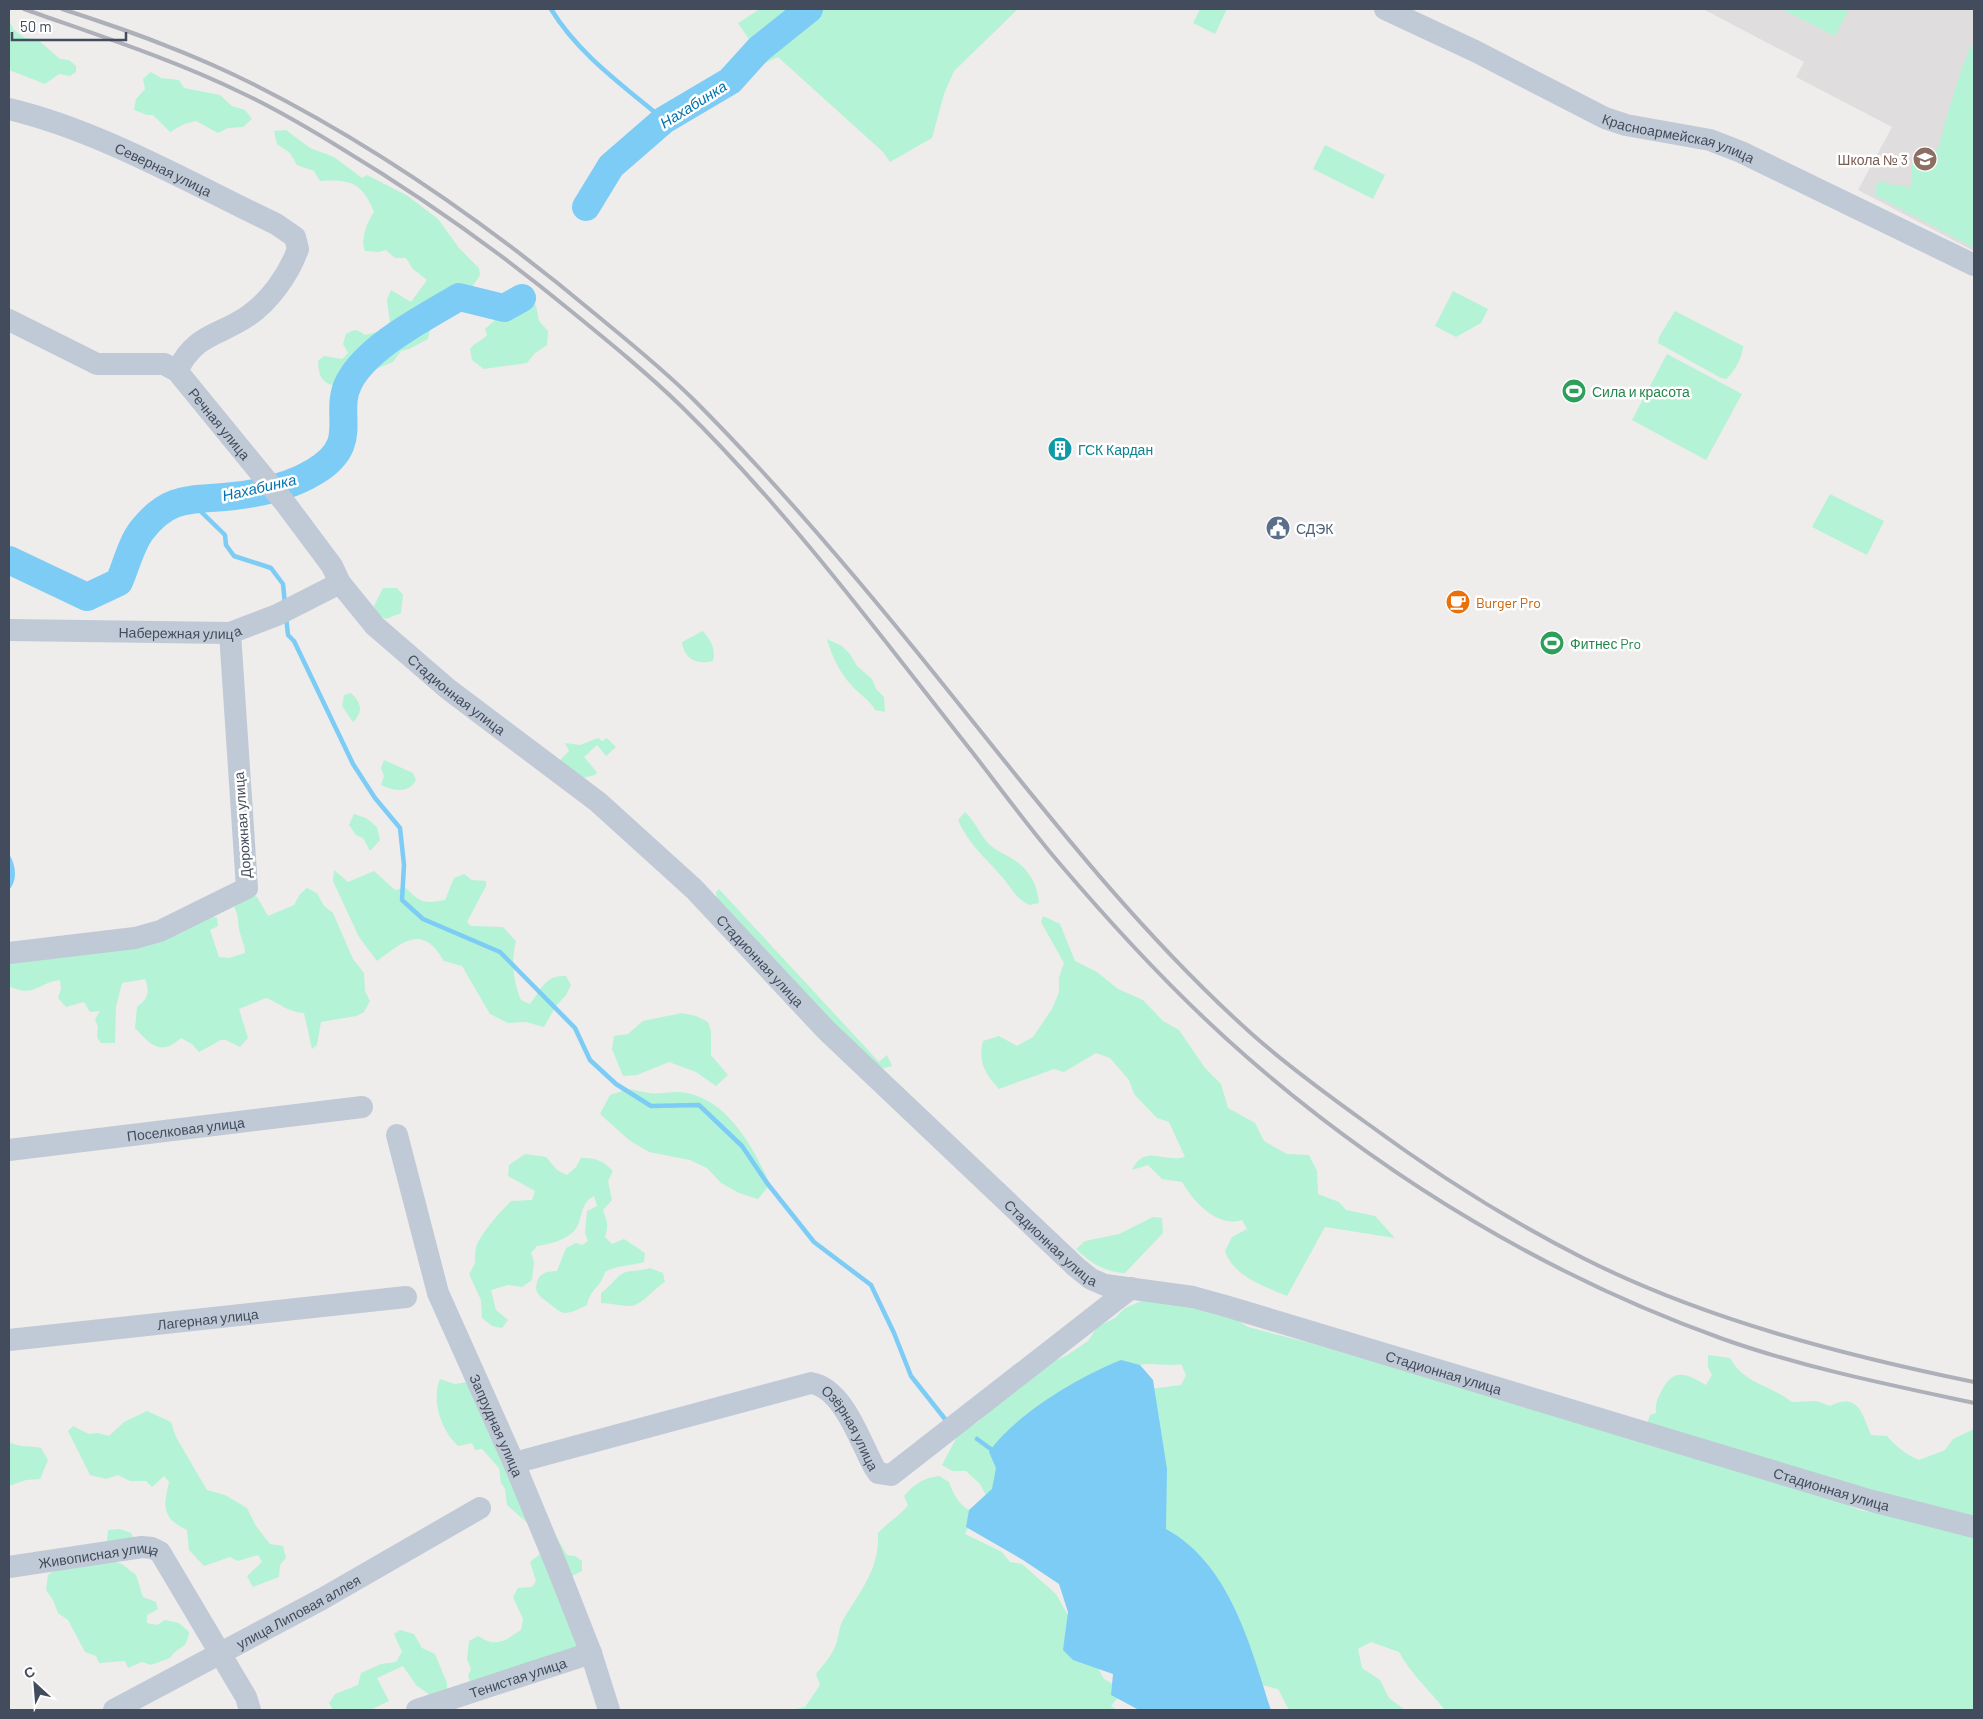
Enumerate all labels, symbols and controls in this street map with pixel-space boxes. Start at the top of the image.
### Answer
scale bar [12,10,126,42]
text: 50 m [20,17,52,35]
water label: Нахабинка [656,76,730,132]
street label: Красноармейская улица [1600,109,1758,166]
street label: Северная улица [112,138,215,199]
school or university icon: Школа № 3 [1912,146,1938,172]
place label: Школа № 3 [1838,151,1908,168]
sports icon: Сила и красота [1561,378,1587,404]
place label: Сила и красота [1592,383,1690,400]
street label: Речная улица [186,384,254,463]
building icon: ГСК Кардан [1047,436,1073,462]
place label: ГСК Кардан [1078,441,1153,458]
water label: Нахабинка [220,470,298,504]
public building icon: СДЭК [1265,515,1291,541]
place label: СДЭК [1296,520,1334,537]
cafe icon: Burger Pro [1445,589,1471,615]
place label: Burger Pro [1476,594,1541,611]
street label: Набережная улица [118,621,244,642]
sports icon: Фитнес Pro [1539,630,1565,656]
place label: Фитнес Pro [1570,635,1641,652]
street label: Стадионная улица [405,650,509,738]
street label: Дорожная улица [230,771,254,879]
street label: Стадионная улица [713,911,808,1010]
street label: Поселковая улица [126,1113,246,1144]
street label: Стадионная улица [1001,1195,1100,1289]
street label: Лагерная улица [156,1305,260,1332]
street label: Стадионная улица [1384,1346,1504,1397]
street label: Запрудная улица [467,1371,527,1479]
street label: Озёрная улица [819,1381,883,1473]
street label: Стадионная улица [1772,1463,1892,1514]
street label: Живописная улица [37,1538,163,1571]
street label: улица Липовая аллея [233,1570,363,1652]
street label: Тенистая улица [467,1653,569,1701]
north arrow [10,1659,60,1709]
text: С [21,1662,37,1682]

